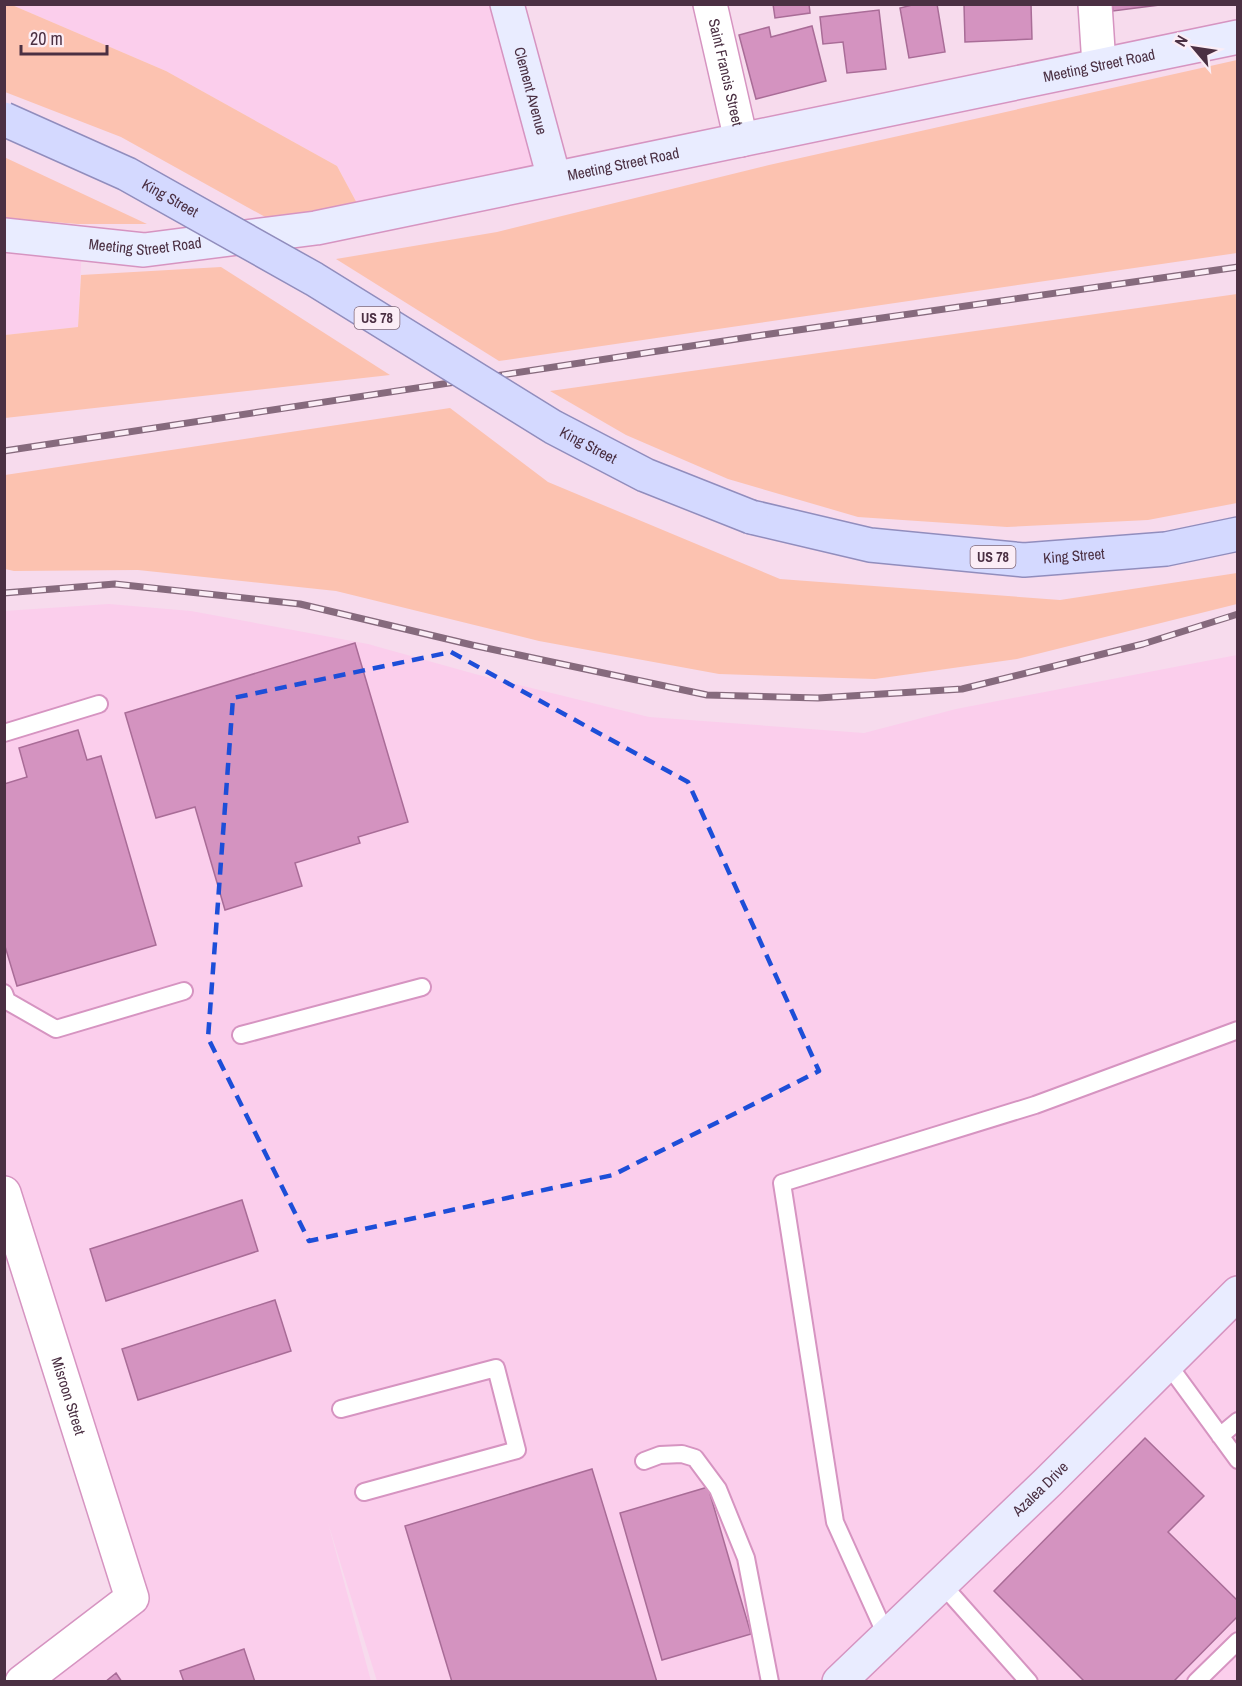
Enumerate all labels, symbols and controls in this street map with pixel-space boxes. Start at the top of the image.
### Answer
street label: Saint Francis Street [704,16,749,128]
scale bar [21,18,106,56]
north arrow [1164,18,1224,78]
text: 20 m [30,26,63,51]
text: N [1169,31,1193,50]
street label: Meeting Street Road [1041,43,1157,87]
street label: Clement Avenue [509,45,553,137]
street label: Meeting Street Road [565,142,681,186]
street label: King Street [138,173,203,222]
street label: Meeting Street Road [88,232,203,260]
road number: US 78 [354,307,400,329]
street label: King Street [556,421,621,469]
street label: King Street [1042,543,1106,568]
road number: US 78 [970,546,1016,568]
street label: Misroon Street [46,1354,91,1438]
street label: Azalea Drive [1007,1456,1073,1521]

